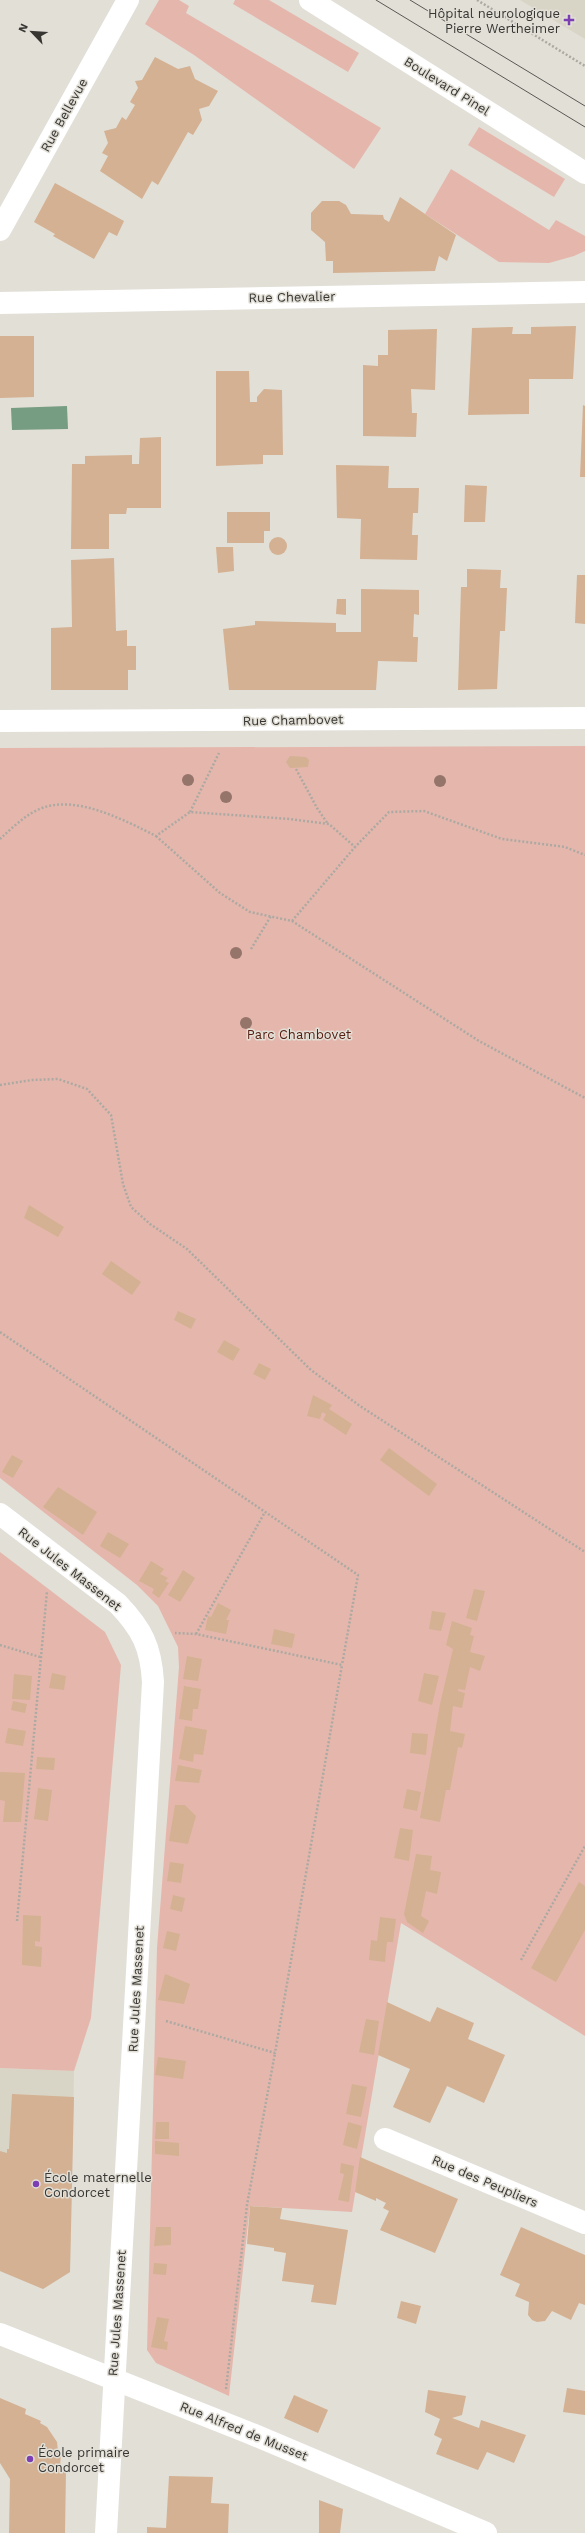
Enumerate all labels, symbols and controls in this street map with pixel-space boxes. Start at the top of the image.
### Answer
place label: Hôpital neurologique Pierre Wertheimer [428,6,560,36]
north arrow [12,12,52,52]
marker: Hôpital neurologique Pierre Wertheimer [563,14,575,26]
text: N [16,22,31,34]
street label: Boulevard Pinel [401,54,493,118]
street label: Rue Bellevue [38,75,90,155]
street label: Rue Chevalier [248,289,336,305]
street label: Rue Chambovet [243,712,344,728]
park label: Parc Chambovet [247,1027,352,1042]
street label: Rue Jules Massenet [16,1524,125,1614]
street label: Rue Jules Massenet [125,1925,147,2053]
street label: Rue des Peupliers [430,2152,540,2210]
place label: École maternelle Condorcet [44,2169,152,2200]
marker: École maternelle Condorcet [31,2179,41,2189]
street label: Rue Jules Massenet [105,2249,129,2377]
street label: Rue Alfred de Musset [178,2399,311,2464]
place label: École primaire Condorcet [38,2444,130,2475]
marker: École primaire Condorcet [25,2454,35,2464]

